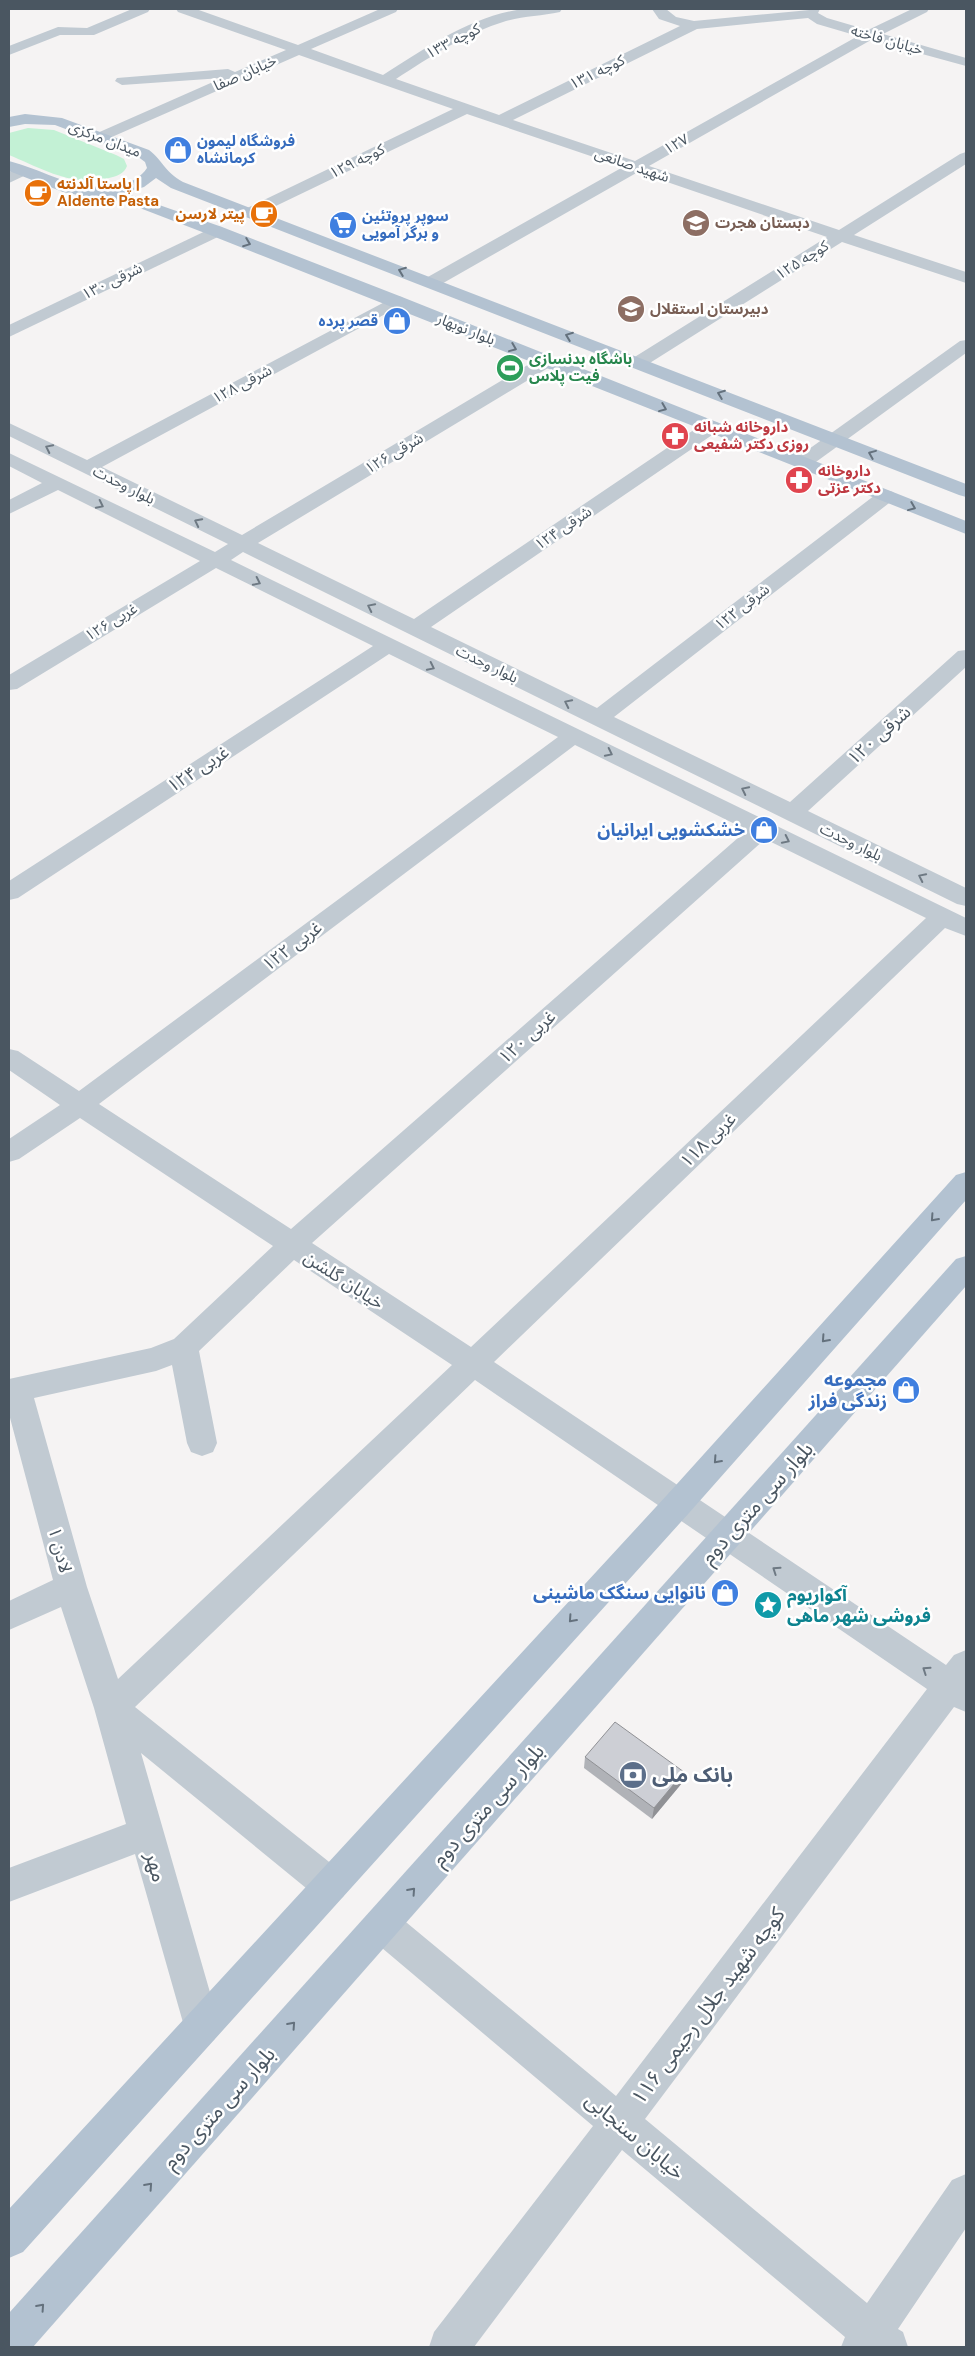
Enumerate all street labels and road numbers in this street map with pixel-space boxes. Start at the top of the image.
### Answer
street label: کوچه ۱۳۳ [422,18,485,63]
street label: خیابان فاخته [849,20,926,60]
street label: خیابان صفا [210,50,280,96]
street label: کوچه ۱۳۱ [566,50,629,94]
street label: میدان مرکزی [66,116,144,162]
street label: ۱۲۷ [660,129,692,159]
street label: کوچه ۱۲۹ [326,139,389,183]
street label: شهید صانعی [592,143,672,187]
street label: کوچه ۱۲۵ [772,235,833,284]
street label: ۱۳۰ شرقی [79,258,146,304]
street label: بلوار نوبهار [433,308,498,350]
street label: ۱۲۸ شرقی [209,360,275,408]
street label: ۱۲۶ شرقی [361,428,427,478]
street label: بلوار وحدت [90,461,158,509]
street label: ۱۲۴ شرقی [531,501,596,554]
street label: ۱۲۲ شرقی [710,579,774,635]
street label: ۱۲۶ غربی [81,598,141,645]
street label: بلوار وحدت [452,640,522,688]
street label: ۱۲۰ شرقی [842,700,916,770]
street label: ۱۲۴ غربی [162,740,234,798]
street label: بلوار وحدت [816,818,886,866]
street label: ۱۲۲ غربی [257,916,327,976]
street label: ۱۲۰ غربی [493,1005,561,1069]
street label: ۱۱۸ غربی [675,1107,741,1173]
street label: خیابان گلشن [299,1245,389,1315]
street label: بلوار سی متری دوم [694,1436,821,1572]
street label: لادن ۱ [42,1524,78,1576]
street label: بلوار سی متری دوم [425,1738,552,1874]
street label: مهر [138,1848,174,1885]
street label: کوچه شهید جلال رحیمی ۱۱۶ [625,1902,792,2110]
street label: بلوار سی متری دوم [156,2041,283,2177]
street label: خیابان سنجابی [579,2086,691,2186]

